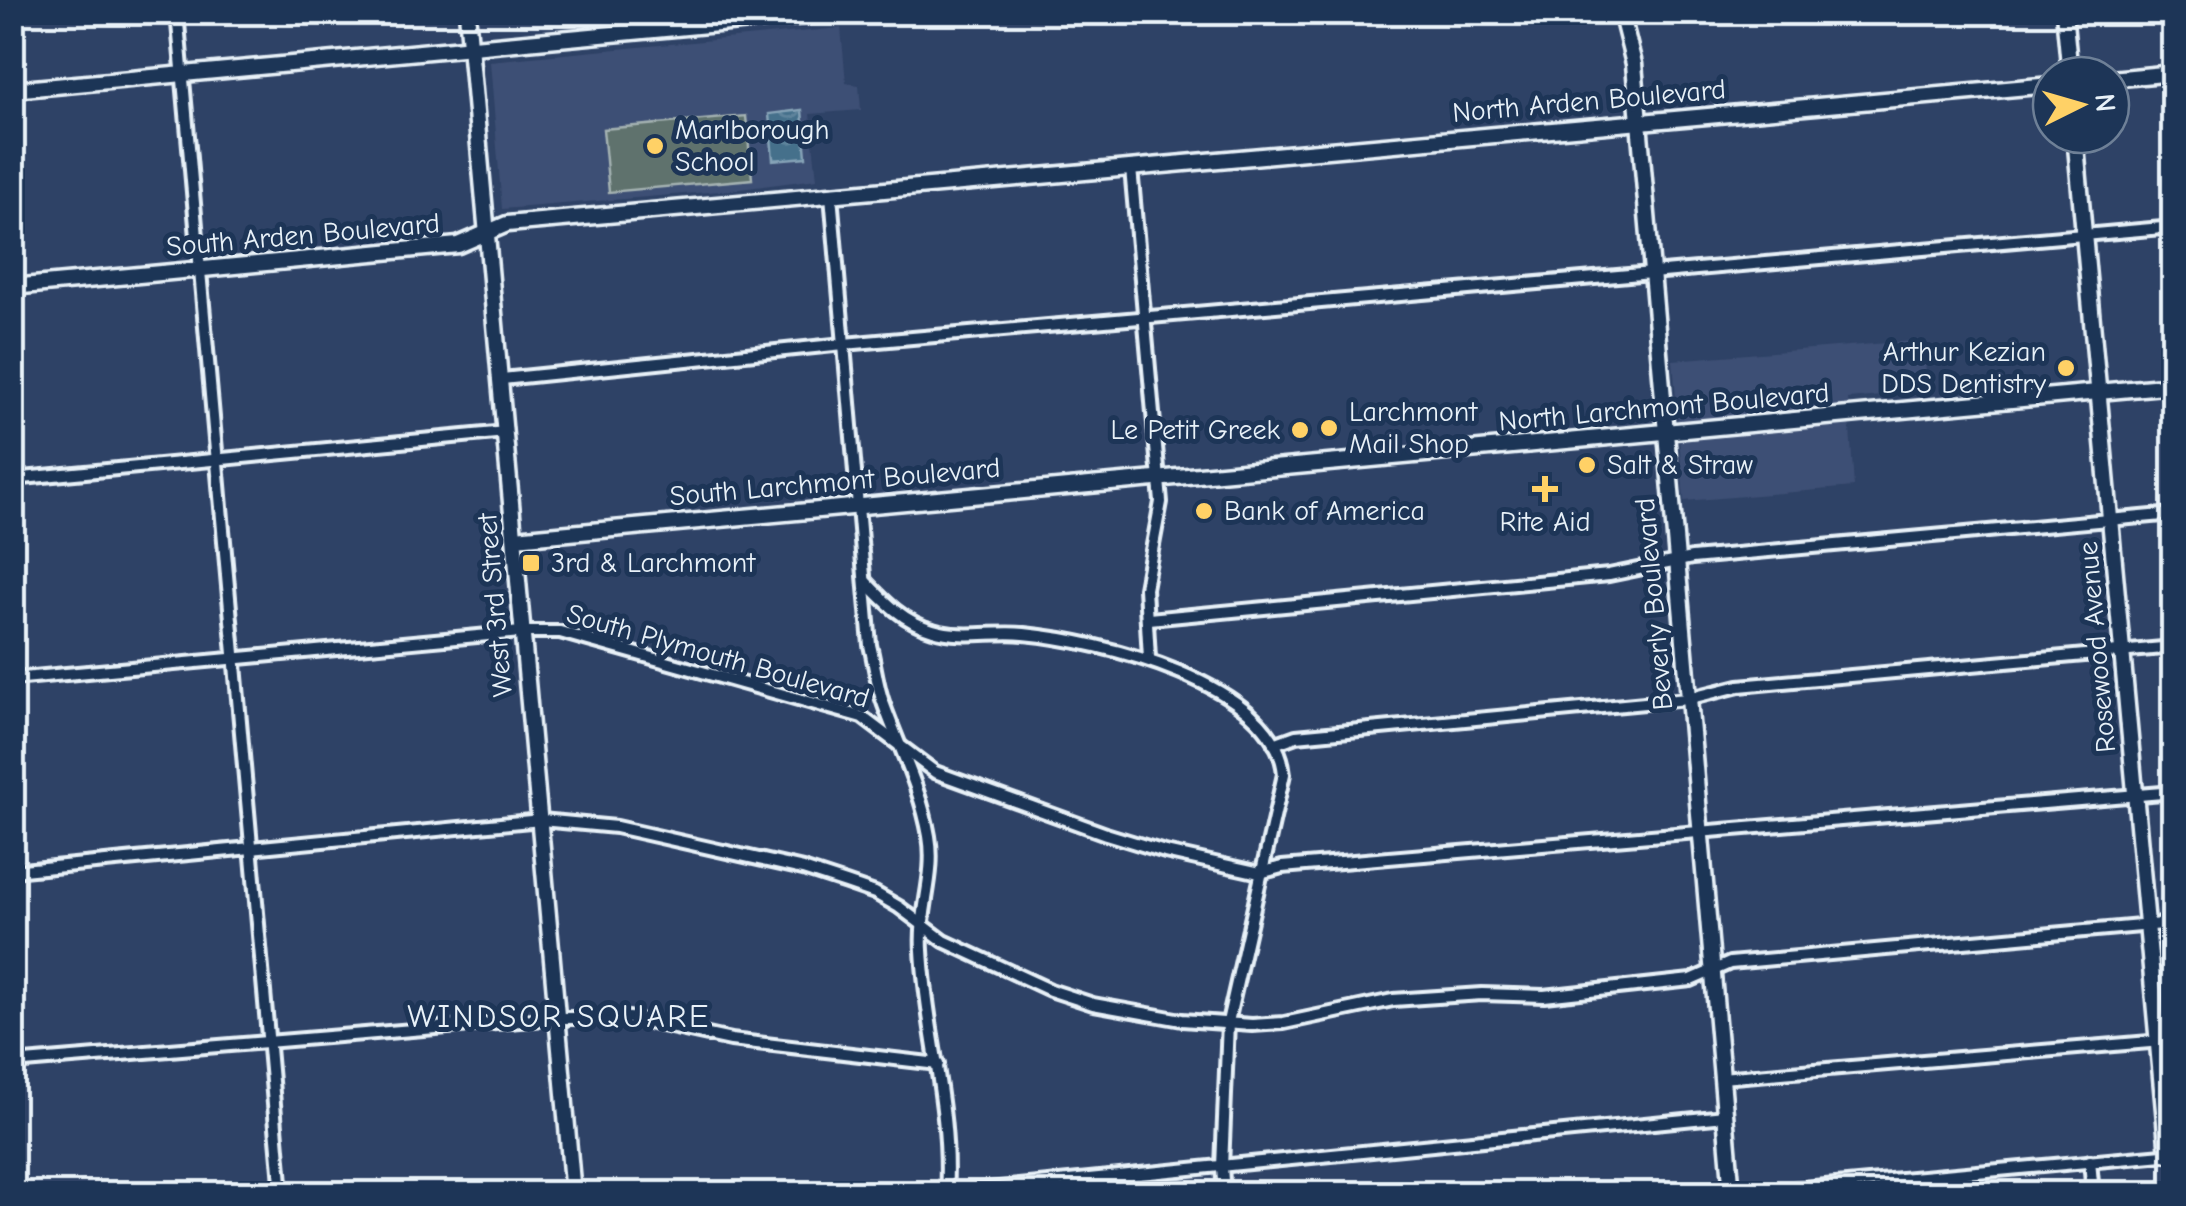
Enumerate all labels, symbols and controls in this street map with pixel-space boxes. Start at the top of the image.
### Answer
north arrow [2031,55,2131,155]
street label: North Arden Boulevard [1451,73,1727,129]
text: N [2088,92,2122,113]
place label: Marlborough School [675,114,830,178]
marker: Marlborough School [644,135,666,157]
street label: South Arden Boulevard [165,207,441,263]
place label: Arthur Kezian DDS Dentistry [1881,336,2046,400]
marker: Arthur Kezian DDS Dentistry [2055,357,2077,379]
street label: North Larchmont Boulevard [1497,377,1831,437]
place label: Larchmont Mail Shop [1349,396,1478,460]
place label: Le Petit Greek [1111,414,1280,446]
marker: Larchmont Mail Shop [1318,417,1340,439]
marker: Le Petit Greek [1289,419,1311,441]
place label: Salt & Straw [1607,449,1753,481]
street label: South Larchmont Boulevard [668,452,1002,512]
marker: Salt & Straw [1576,454,1598,476]
marker: Rite Aid [1534,478,1556,500]
place label: Bank of America [1224,495,1425,527]
street label: Beverly Boulevard [1629,496,1679,712]
marker: Bank of America [1193,500,1215,522]
place label: Rite Aid [1499,506,1591,538]
street label: West 3rd Street [471,511,519,698]
street label: Rosewood Avenue [2072,540,2122,754]
place label: 3rd & Larchmont [551,547,756,579]
marker: 3rd & Larchmont [520,552,542,574]
street label: South Plymouth Boulevard [563,597,873,715]
district label: WINDSOR SQUARE [407,998,711,1035]

